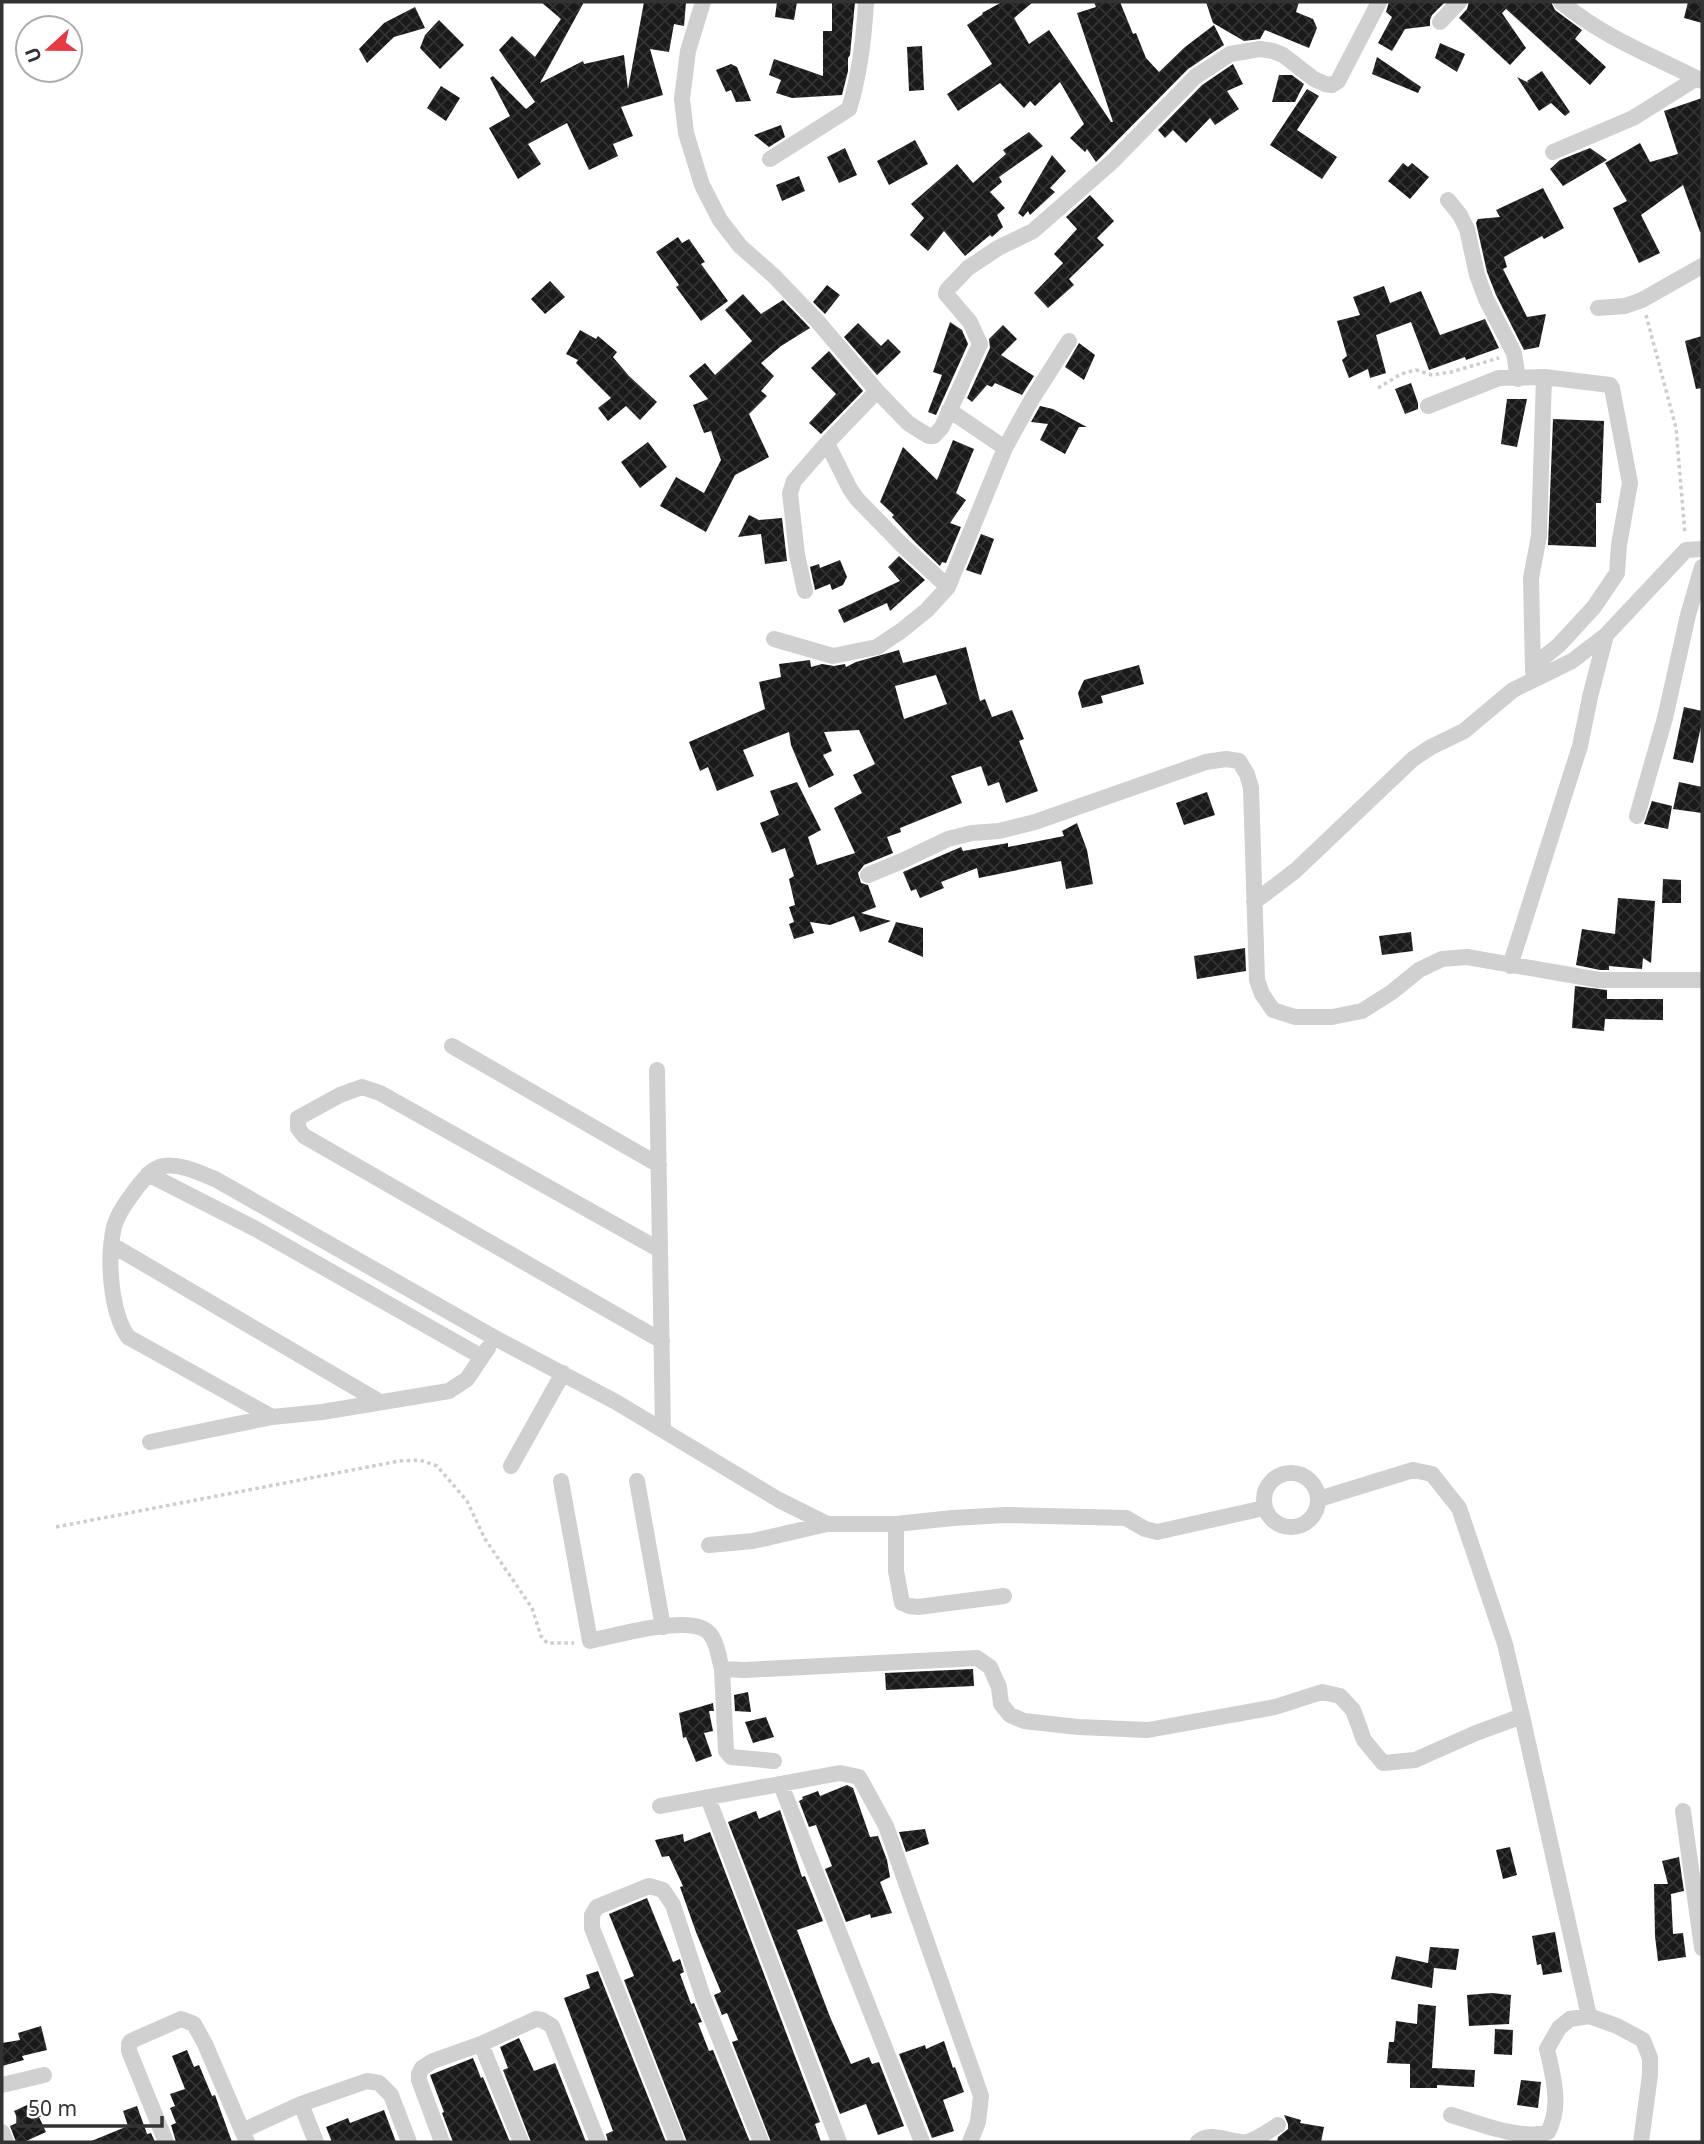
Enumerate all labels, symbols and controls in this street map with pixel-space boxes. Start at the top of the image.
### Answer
north arrow [14,14,84,84]
text: U [18,44,48,66]
scale bar [18,2084,161,2128]
text: 50 m [28,2094,77,2122]

